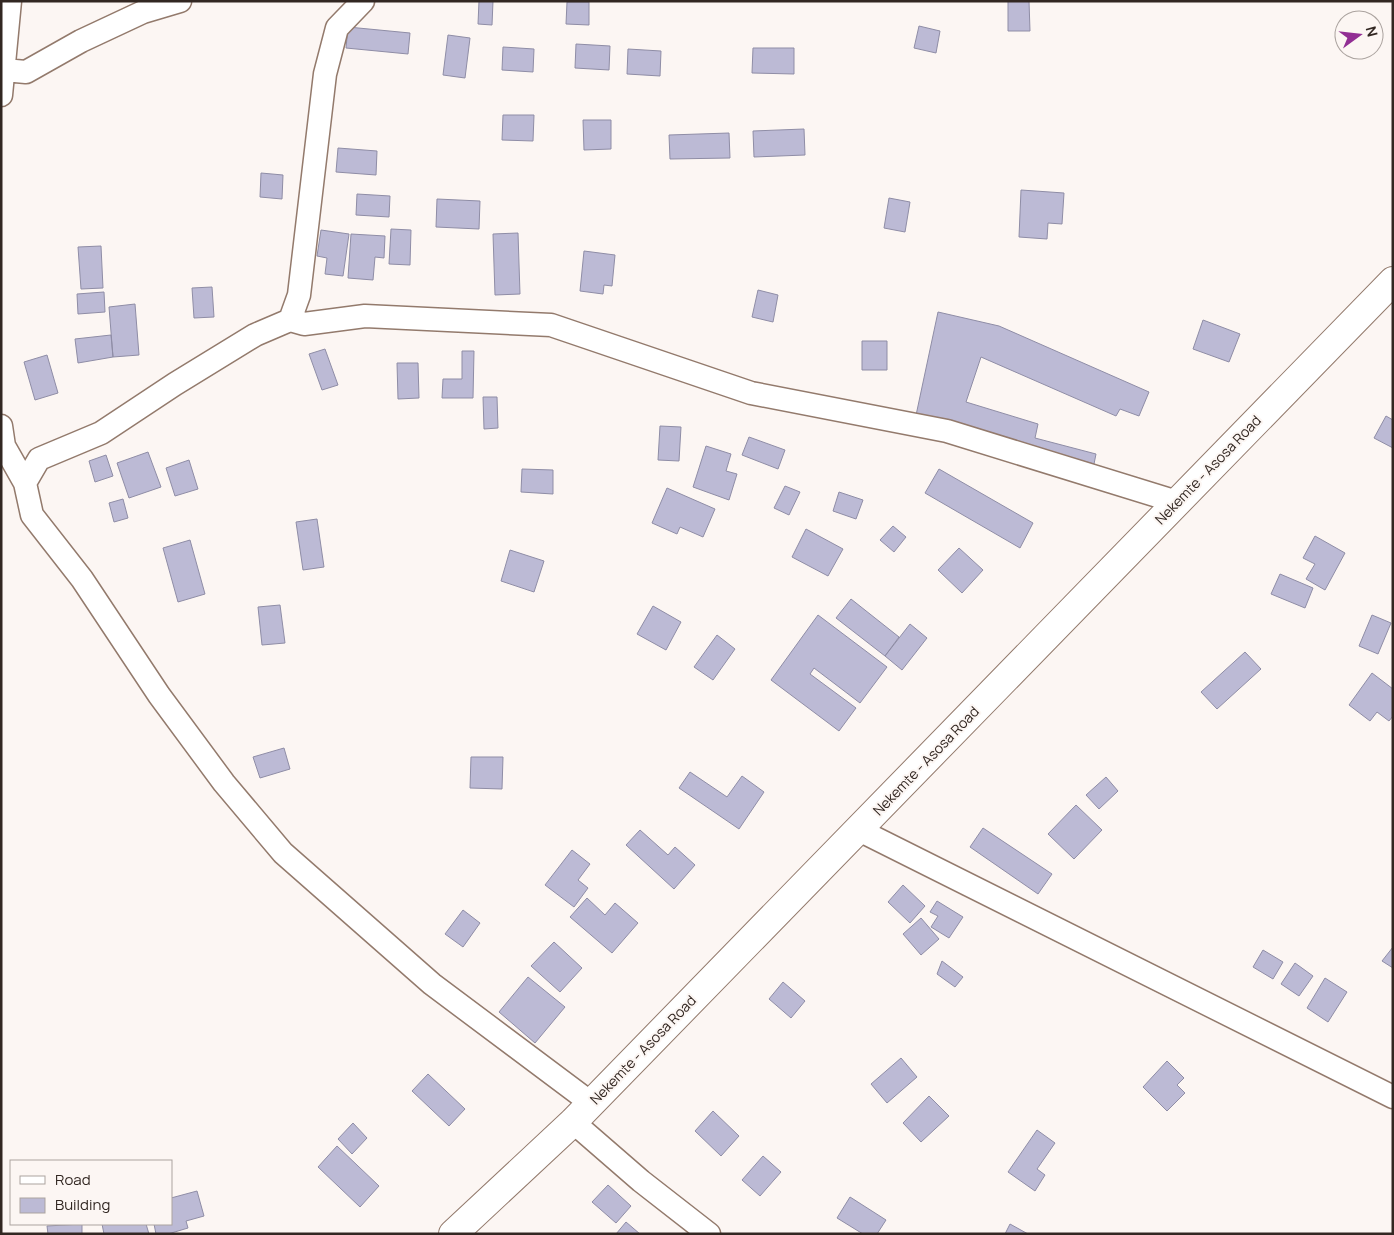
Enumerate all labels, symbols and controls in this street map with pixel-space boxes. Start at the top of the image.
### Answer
north arrow [1334,10,1384,60]
text: N [1362,24,1383,39]
street label: Nekemte - Asosa Road [1150,411,1265,528]
street label: Nekemte - Asosa Road [868,702,983,819]
street label: Nekemte - Asosa Road [585,991,700,1108]
legend [10,1160,172,1225]
text: Road [55,1169,91,1190]
text: Building [55,1194,110,1215]

